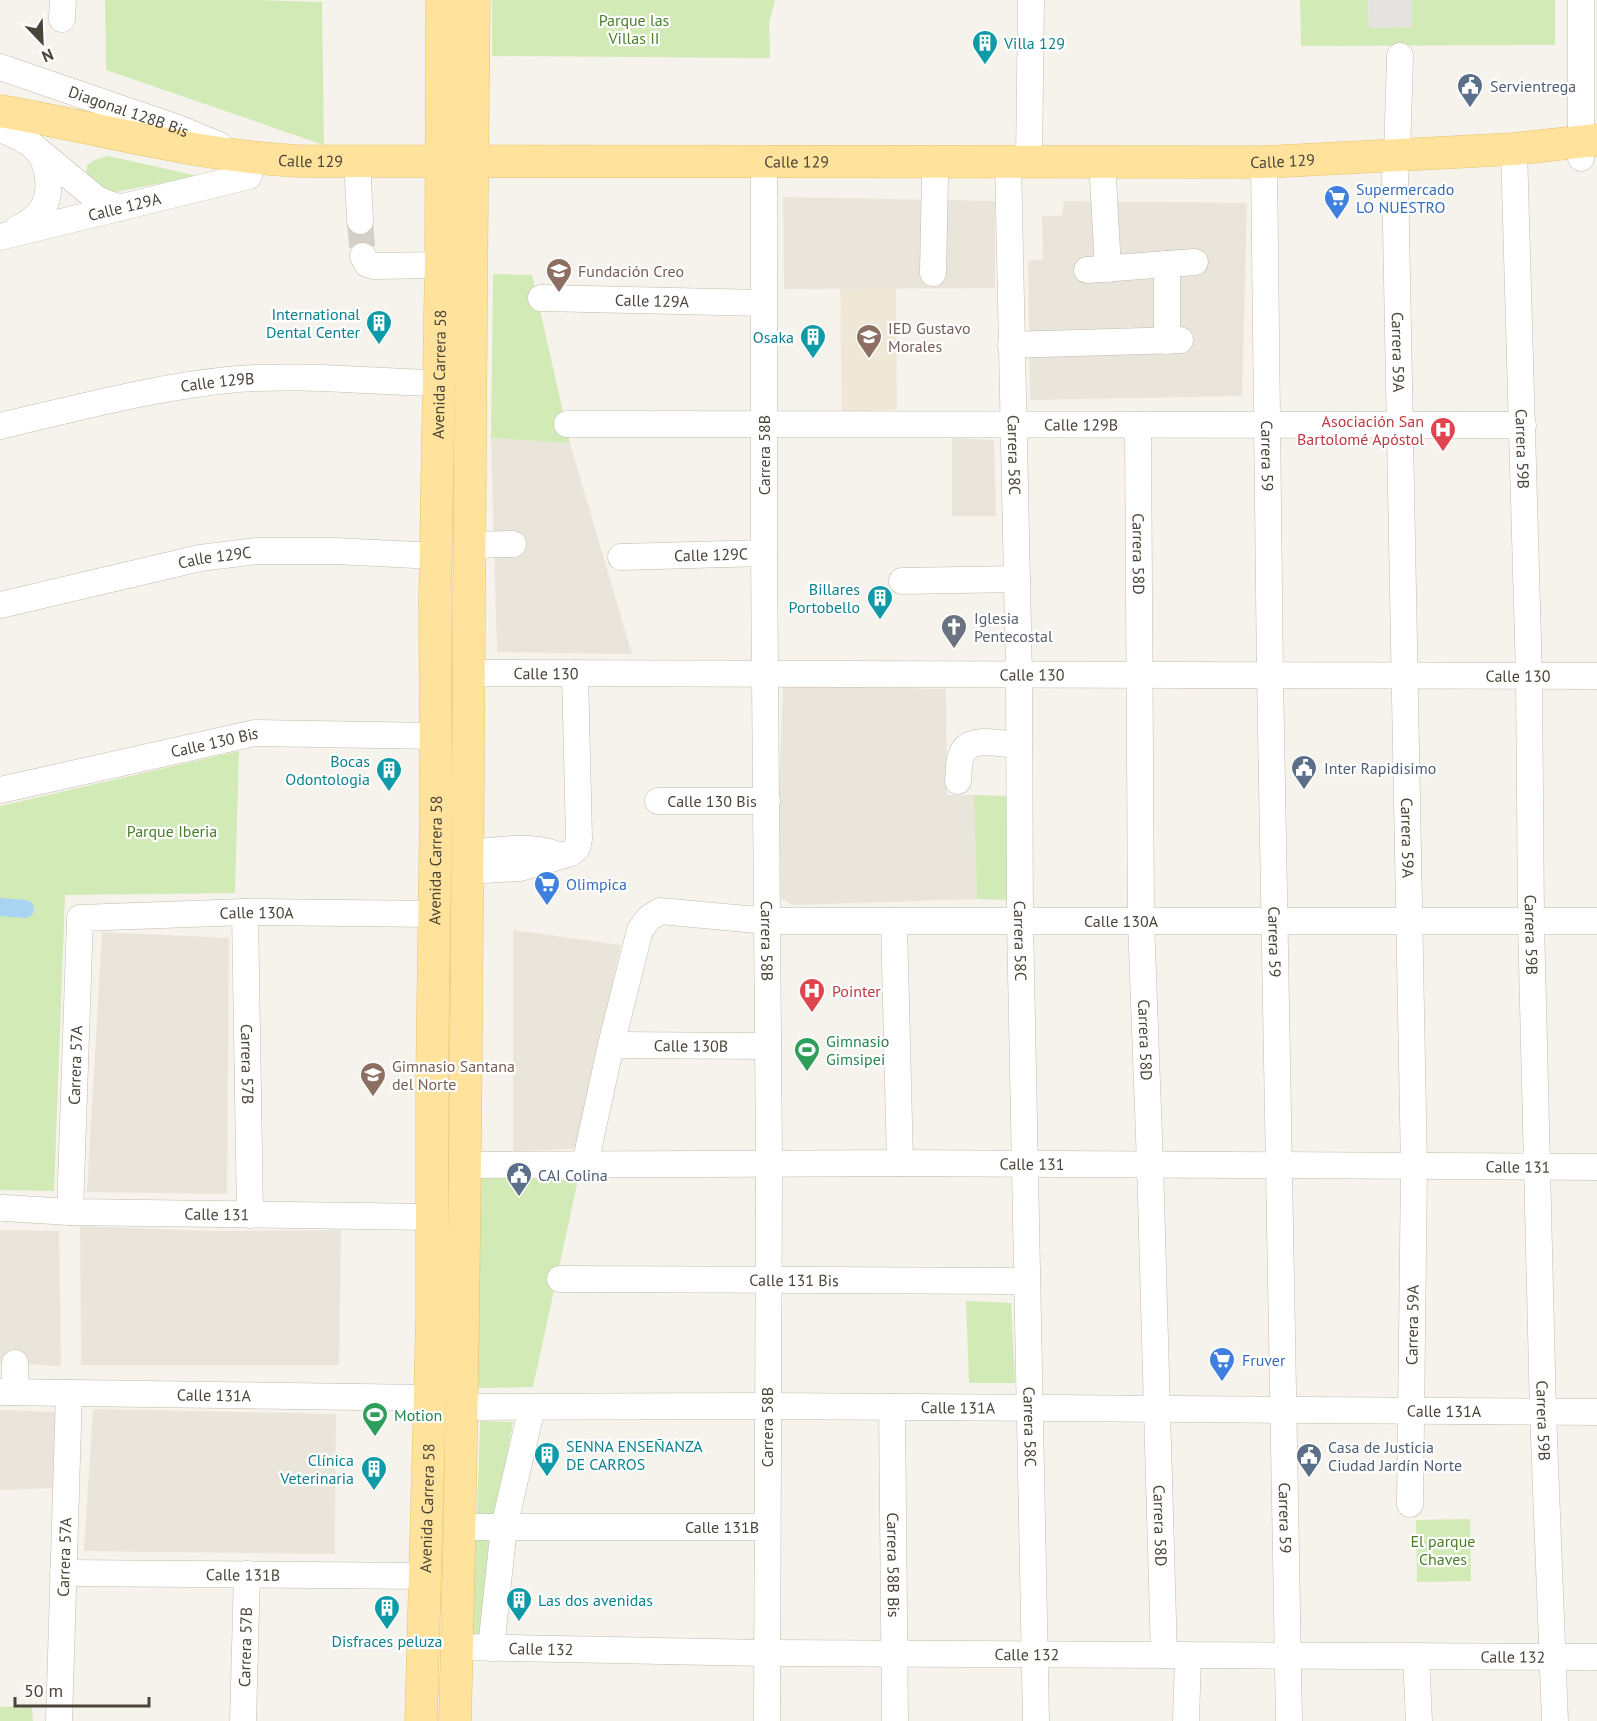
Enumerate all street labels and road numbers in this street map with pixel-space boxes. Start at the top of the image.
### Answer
street label: Diagonal 128B Bis [66,81,192,141]
street label: Calle 129 [1250,149,1315,172]
street label: Calle 129 [277,150,343,171]
street label: Calle 129 [764,151,829,172]
street label: Calle 129A [86,188,163,225]
street label: Calle 129A [615,290,690,311]
street label: Avenida Carrera 58 [428,309,450,439]
street label: Carrera 59A [1388,312,1409,393]
street label: Calle 129B [179,368,255,396]
street label: Carrera 59B [1511,408,1534,489]
street label: Calle 129B [1044,414,1118,435]
street label: Carrera 58B [754,415,774,495]
street label: Carrera 58C [1003,415,1025,495]
street label: Carrera 59 [1257,420,1278,492]
street label: Carrera 58D [1129,513,1149,595]
street label: Calle 129C [176,542,252,573]
street label: Calle 129C [674,543,748,566]
street label: Calle 130 [514,663,579,683]
street label: Calle 130 [1000,664,1065,685]
street label: Calle 130 [1486,666,1551,686]
street label: Calle 130 Bis [169,723,259,762]
street label: Calle 130 Bis [667,791,757,811]
street label: Avenida Carrera 58 [424,795,446,925]
street label: Carrera 59A [1397,798,1418,879]
street label: Carrera 59B [1521,895,1542,975]
street label: Carrera 58B [757,901,778,981]
street label: Carrera 58C [1010,901,1031,981]
street label: Calle 130A [219,902,295,923]
street label: Carrera 59 [1264,906,1285,978]
street label: Calle 130A [1084,911,1159,931]
street label: Carrera 58D [1134,999,1157,1081]
street label: Carrera 57A [64,1024,86,1105]
street label: Carrera 57B [237,1024,258,1104]
street label: Calle 130B [654,1035,728,1056]
street label: Calle 131 [1000,1154,1064,1174]
street label: Calle 131 [1486,1156,1550,1177]
street label: Calle 131 [184,1204,249,1224]
street label: Calle 131 Bis [749,1270,839,1290]
street label: Carrera 59A [1401,1284,1423,1365]
street label: Carrera 59B [1532,1380,1555,1461]
street label: Calle 131A [177,1384,252,1406]
street label: Carrera 58B [757,1387,777,1467]
street label: Carrera 58C [1019,1387,1041,1467]
street label: Calle 131A [921,1397,996,1418]
street label: Calle 131A [1407,1401,1482,1421]
street label: Avenida Carrera 58 [415,1443,439,1573]
street label: Carrera 59 [1275,1482,1296,1554]
street label: Carrera 58D [1149,1485,1171,1567]
street label: Carrera 58B Bis [883,1512,904,1618]
street label: Carrera 57A [53,1516,75,1597]
street label: Calle 131B [685,1517,759,1537]
street label: Calle 131B [206,1564,280,1585]
street label: Carrera 57B [234,1607,256,1687]
street label: Calle 132 [508,1638,574,1659]
street label: Calle 132 [994,1644,1059,1664]
street label: Calle 132 [1480,1646,1545,1667]

